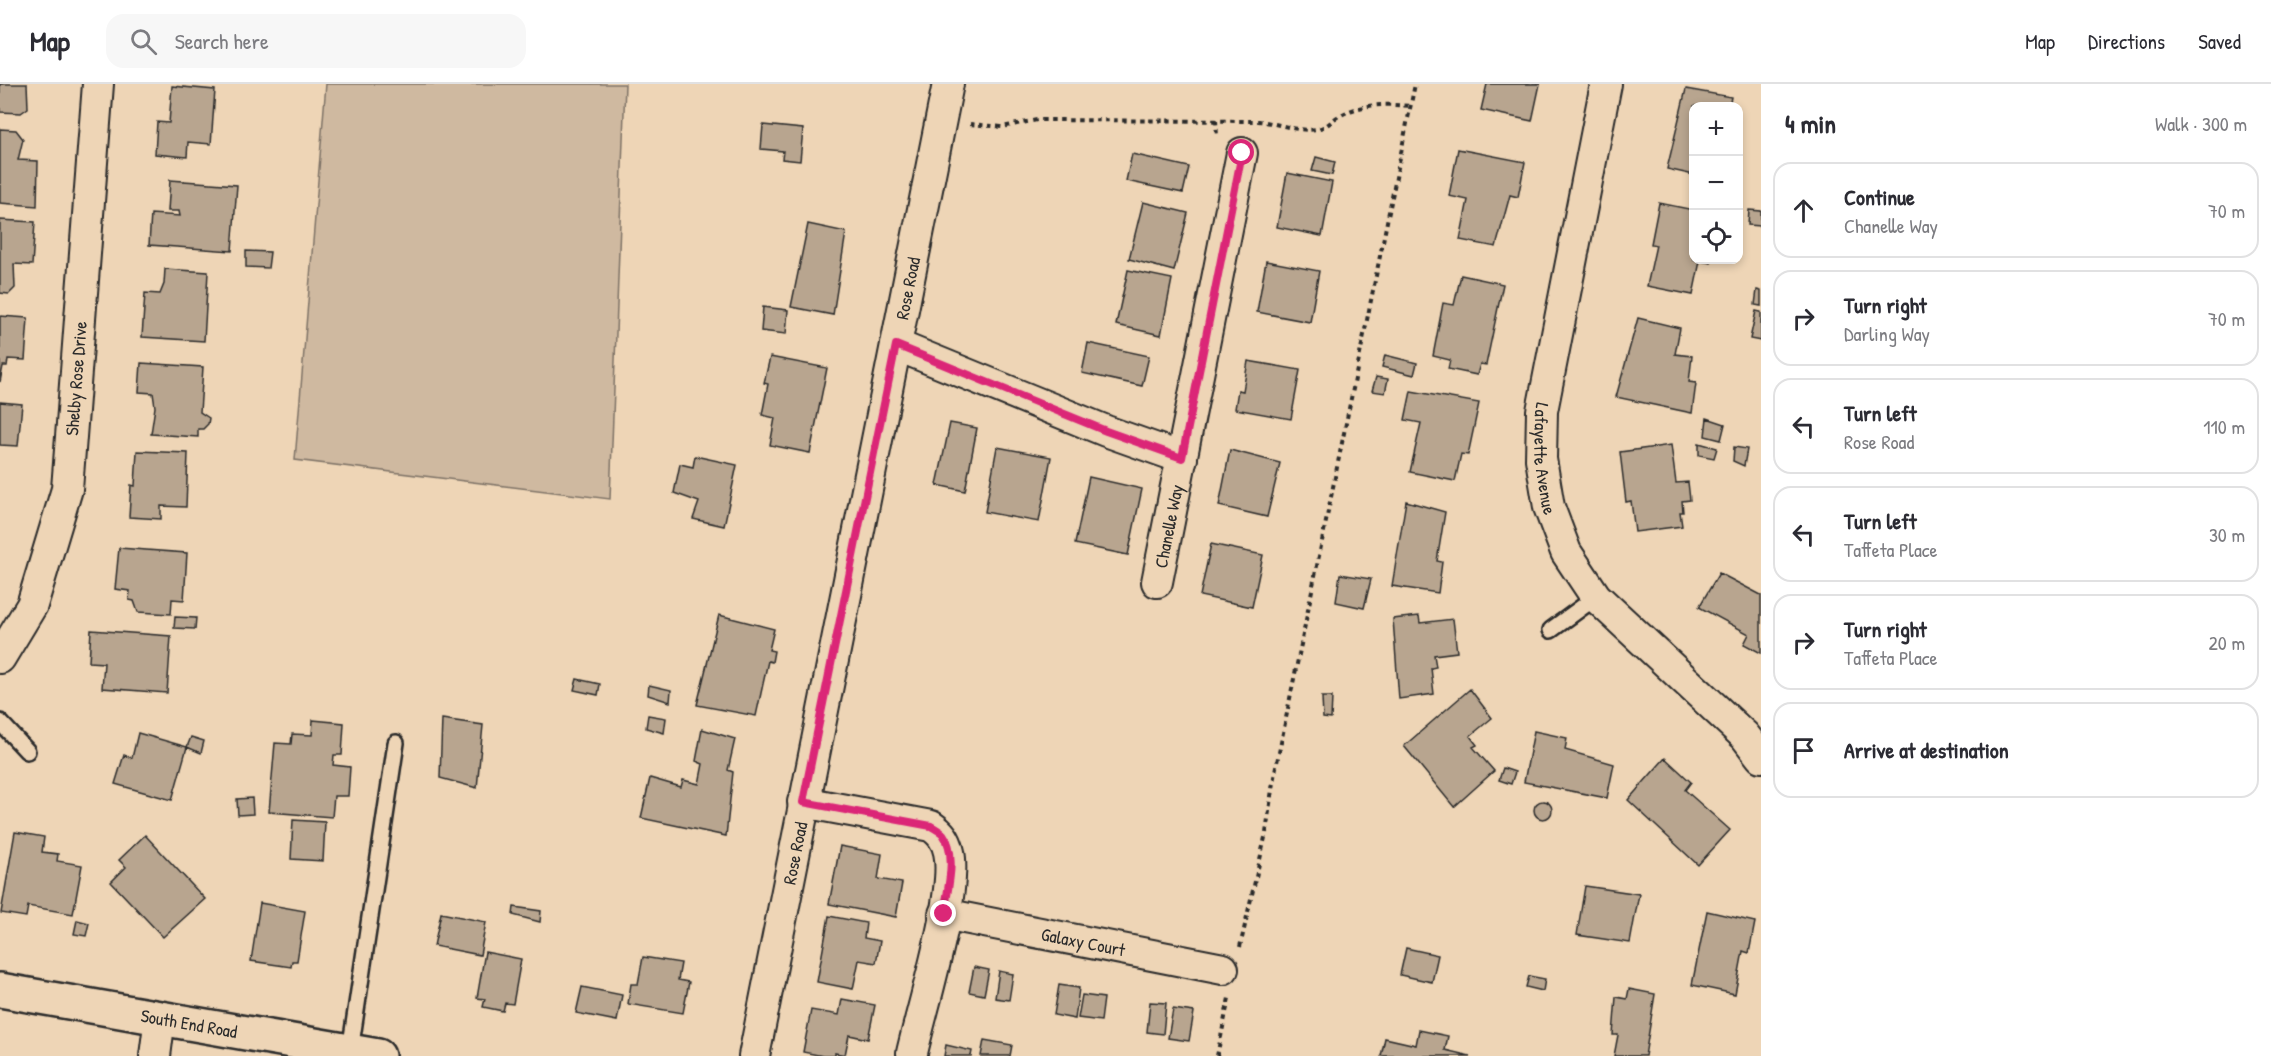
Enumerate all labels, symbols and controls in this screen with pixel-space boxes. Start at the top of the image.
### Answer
search box [106,14,526,68]
text: Map [30,22,70,60]
icon: search [127,25,160,58]
text: Search here [175,26,269,56]
text: Map [2025,27,2055,56]
text: Directions [2088,27,2165,56]
text: Saved [2198,27,2241,56]
map controls [1689,102,1743,264]
button: + [1689,102,1743,156]
text: 4 min [1785,106,1836,141]
text: Walk · 300 m [2155,110,2247,137]
route start [1228,139,1254,165]
button: − [1689,156,1743,210]
text: Continue [1844,182,1915,212]
icon: ahead [1787,194,1820,227]
text: 70 m [2208,197,2245,224]
button: locate [1689,210,1743,264]
text: Chanelle Way [1844,212,1938,239]
street label: Rose Road [889,255,926,322]
text: Turn right [1844,290,1927,320]
icon: right [1787,302,1820,335]
text: 70 m [2208,305,2245,332]
street label: Shelby Rose Drive [59,320,92,436]
text: Darling Way [1844,320,1930,347]
text: Turn left [1844,398,1917,428]
street label: Lafayette Avenue [1528,401,1563,518]
icon: left [1787,410,1820,443]
text: 110 m [2203,413,2245,440]
text: Rose Road [1844,428,1914,455]
street label: Chanelle Way [1148,482,1189,570]
text: Turn left [1844,506,1917,536]
icon: left [1787,518,1820,551]
text: 30 m [2209,521,2245,548]
text: Taffeta Place [1844,536,1937,563]
text: Turn right [1844,614,1927,644]
icon: right [1787,626,1820,659]
text: 20 m [2208,629,2245,656]
text: Taffeta Place [1844,644,1937,671]
icon: arrive [1787,734,1820,767]
text: Arrive at destination [1844,735,2009,765]
street label: Rose Road [776,820,813,886]
route end [930,900,956,926]
street label: Galaxy Court [1039,921,1128,962]
street label: South End Road [139,1002,239,1044]

